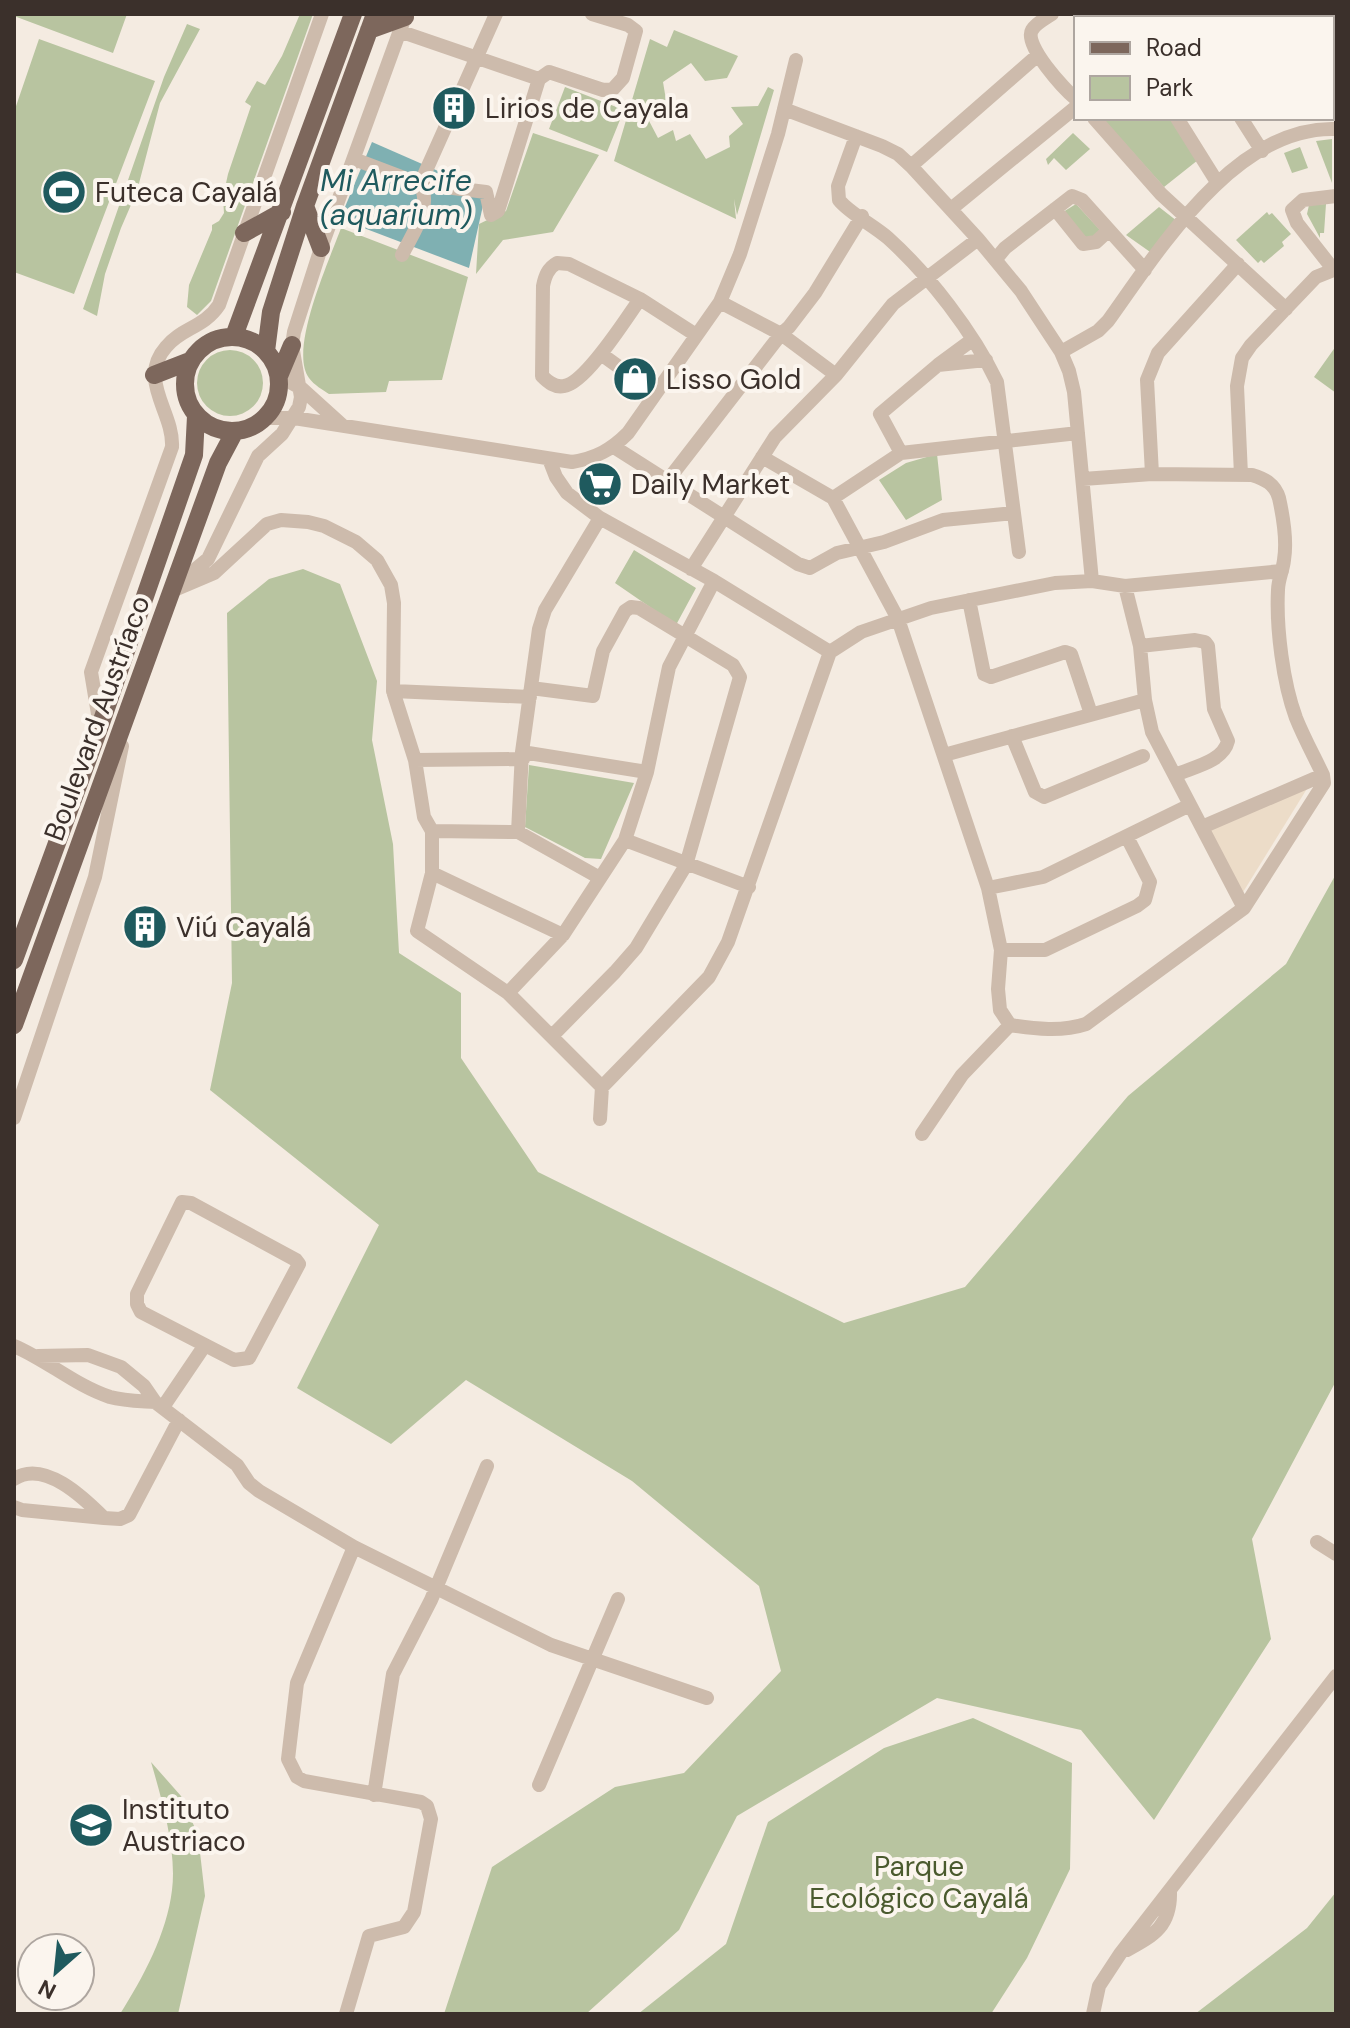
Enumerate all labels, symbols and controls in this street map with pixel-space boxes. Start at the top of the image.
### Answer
legend [1074,16,1334,120]
text: Road [1146,32,1202,63]
text: Park [1146,72,1193,103]
building icon: Lirios de Cayala [430,84,478,132]
place label: Lirios de Cayala [485,90,689,127]
water label: Mi Arrecife (aquarium) [320,161,472,234]
sports icon: Futeca Cayalá [40,168,88,216]
place label: Futeca Cayalá [95,174,278,211]
shop icon: Lisso Gold [611,355,659,403]
place label: Lisso Gold [666,361,801,398]
supermarket icon: Daily Market [576,460,624,508]
place label: Daily Market [631,466,790,503]
street label: Boulevard Austríaco [35,590,159,846]
building icon: Viú Cayalá [121,903,169,951]
place label: Viú Cayalá [176,909,311,946]
place label: Instituto Austriaco [122,1791,246,1860]
school or university icon: Instituto Austriaco [67,1801,115,1849]
park label: Parque Ecológico Cayalá [809,1848,1029,1917]
north arrow [16,1932,96,2012]
text: N [33,1973,61,2006]

